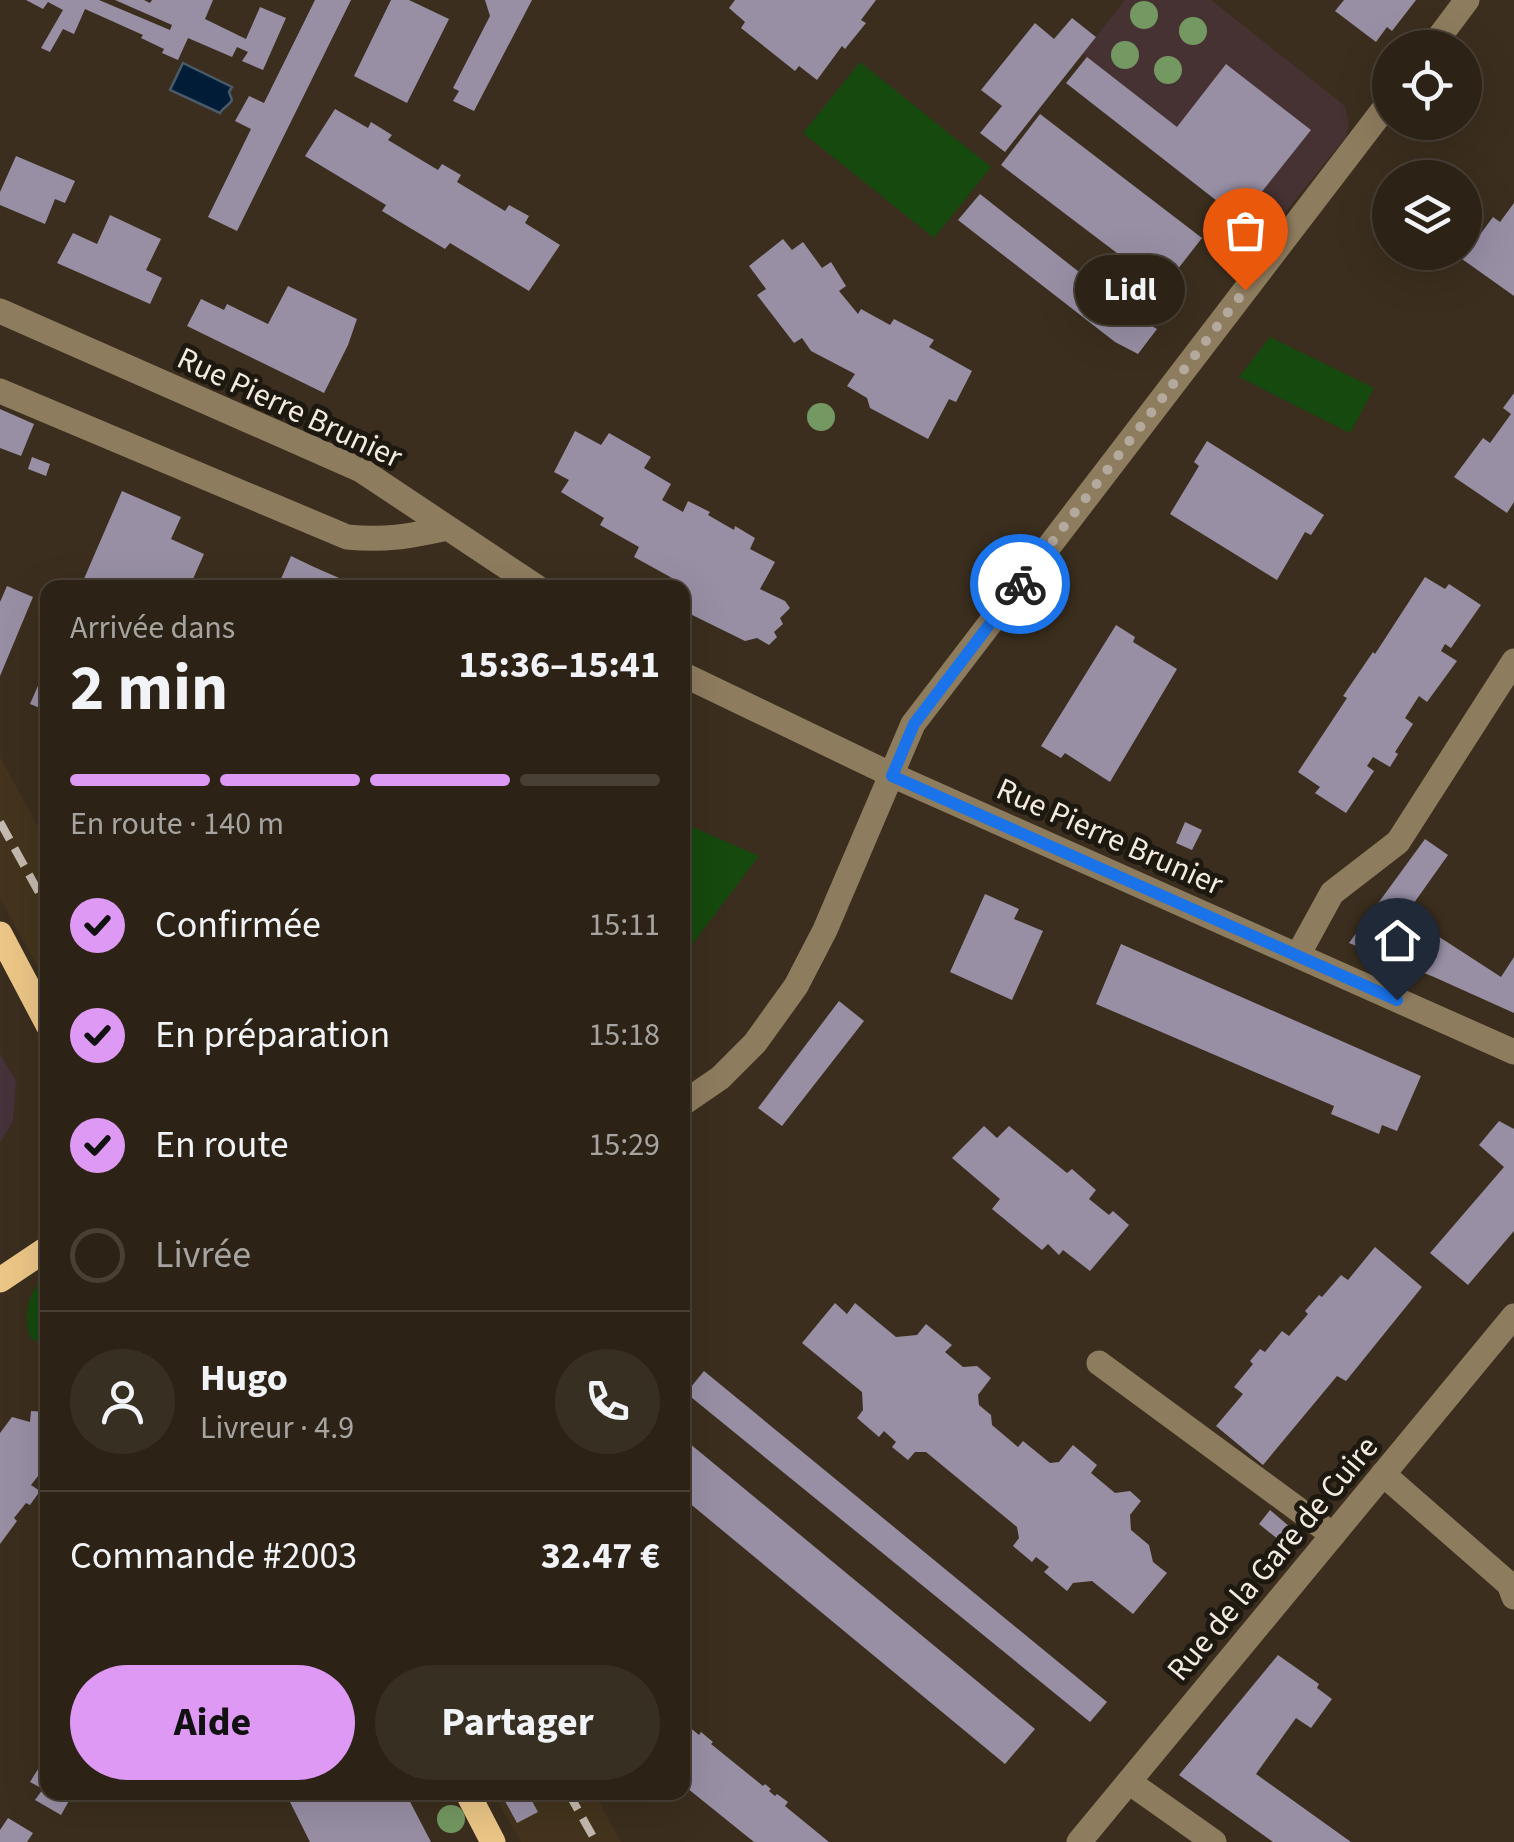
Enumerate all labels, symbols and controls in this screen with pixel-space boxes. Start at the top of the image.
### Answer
map controls [1372,30,1482,270]
button: locate [1372,30,1482,140]
button: layers [1372,160,1482,270]
pin [1203,188,1288,291]
icon: bag [1218,203,1273,258]
callout: Lidl [1075,255,1185,325]
text: Lidl [1104,267,1156,313]
street label: Rue Pierre Brunier [169,336,410,481]
courier [970,534,1070,634]
icon: bike [993,557,1048,612]
text: Arrivée dans [70,605,235,651]
text: 15:36–15:41 [458,638,660,692]
text: 2 min [70,642,228,735]
street label: Rue Pierre Brunier [989,766,1231,908]
text: En route · 140 m [70,801,284,847]
icon: check [70,898,125,953]
text: Confirmée [155,898,321,952]
pin [1355,898,1440,1001]
text: 15:11 [588,902,660,948]
icon: home [1370,913,1425,968]
icon: check [70,1008,125,1063]
text: En préparation [155,1008,390,1062]
text: 15:18 [588,1012,660,1058]
icon: check [70,1118,125,1173]
text: En route [155,1118,289,1172]
text: 15:29 [588,1122,660,1168]
text: Livrée [155,1228,251,1282]
button: person [70,1349,175,1454]
button: phone [555,1349,660,1454]
text: Hugo [200,1351,288,1405]
text: Livreur · 4.9 [200,1405,354,1451]
street label: Rue de la Gare de Cuire [1156,1426,1389,1691]
text: Commande #2003 [70,1529,357,1583]
text: 32.47 € [541,1529,660,1583]
button: Aide [70,1665,355,1780]
button: Partager [375,1665,660,1780]

